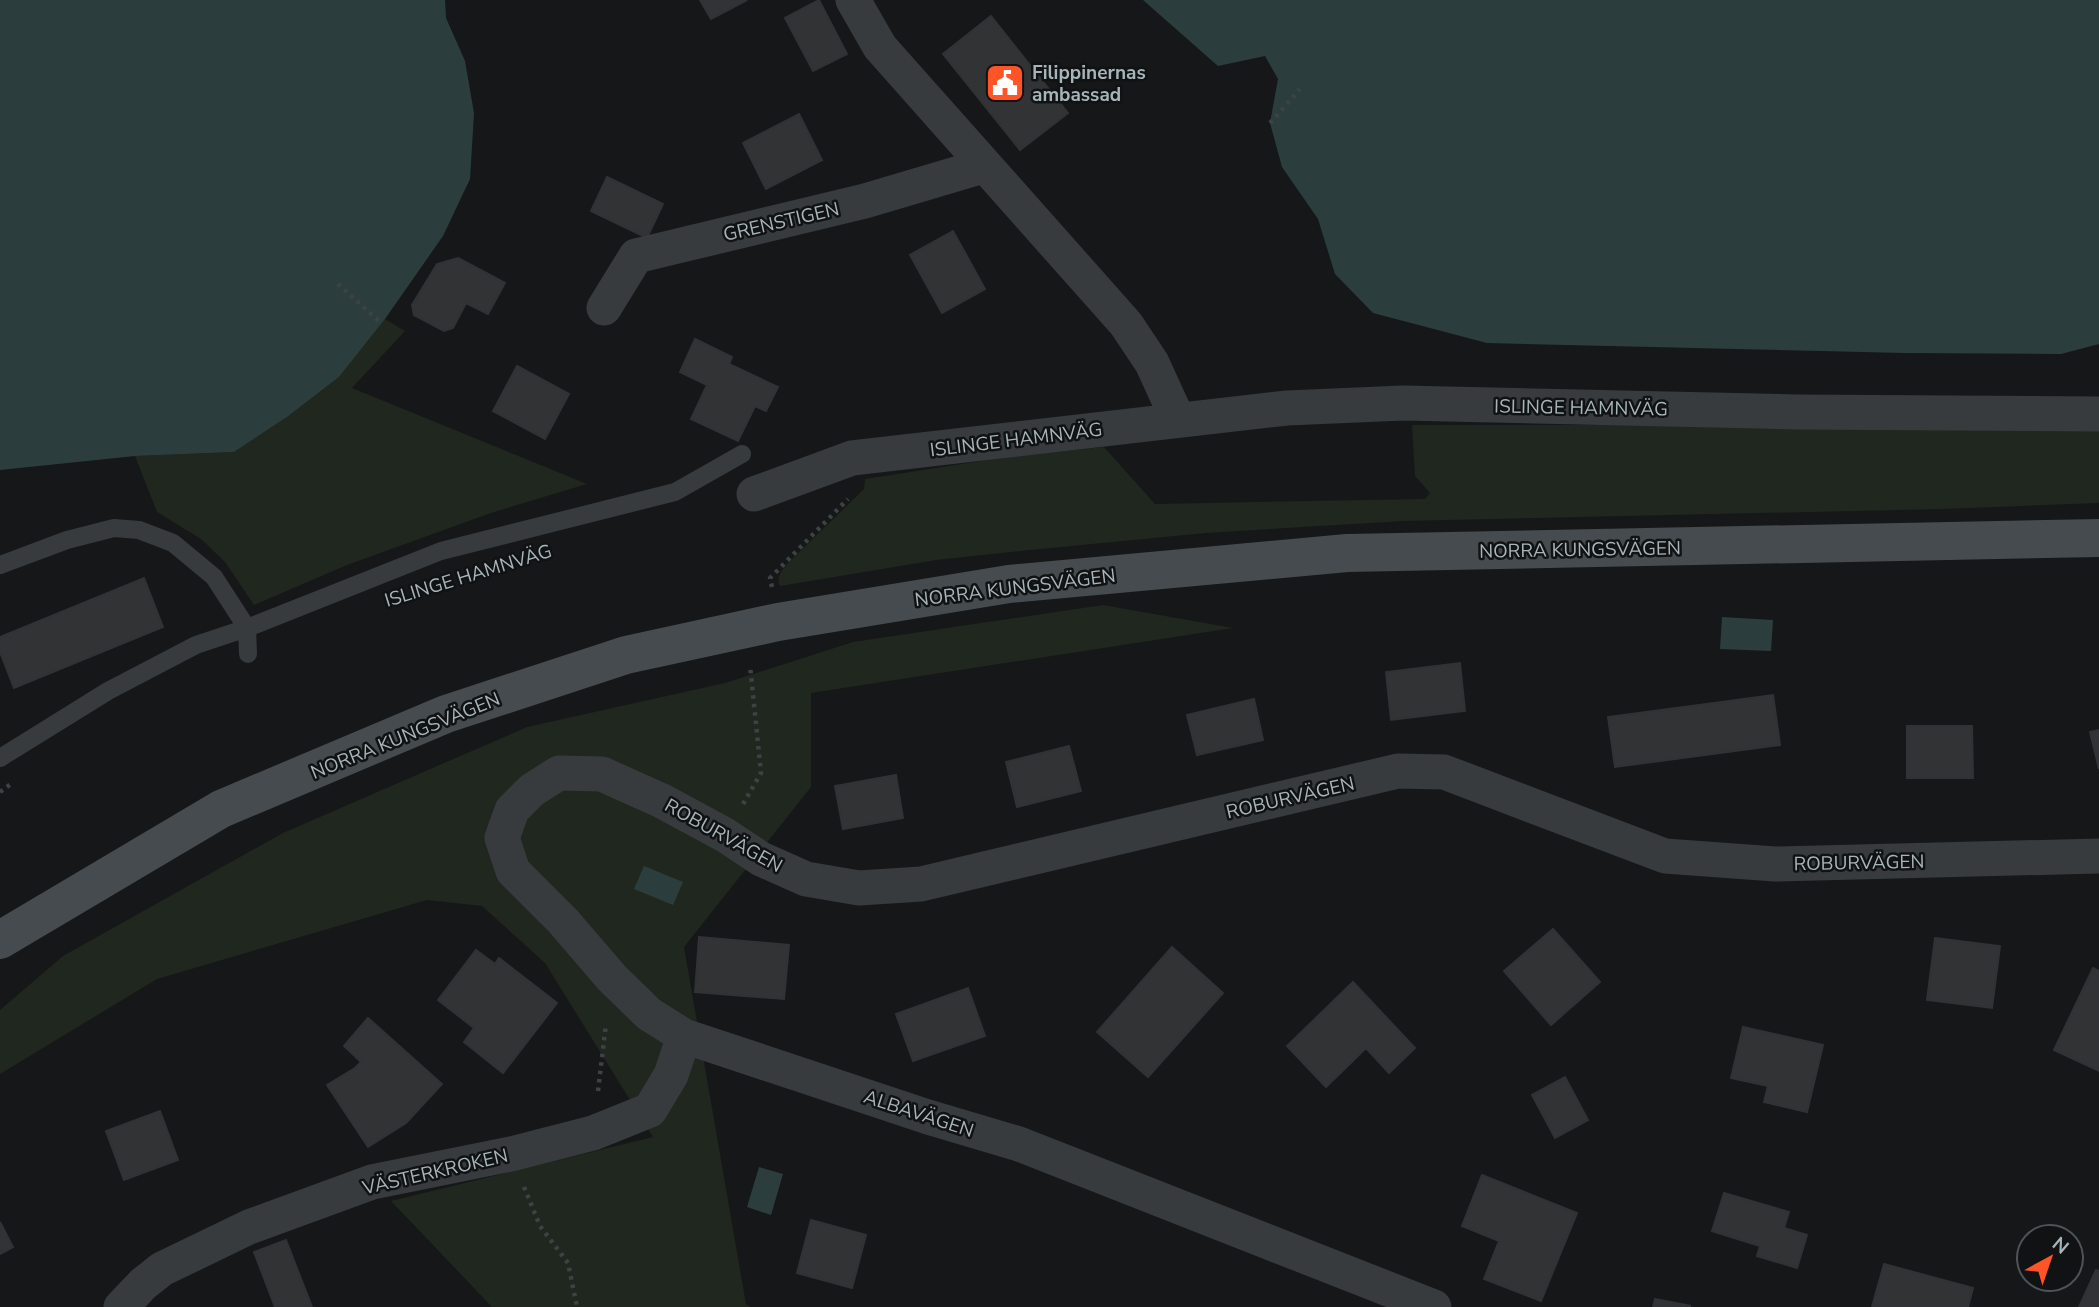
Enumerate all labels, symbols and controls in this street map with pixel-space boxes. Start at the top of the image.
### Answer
place label: Filippinernas ambassad [1032,60,1146,108]
public building icon: Filippinernas ambassad [984,62,1026,104]
street label: GRENSTIGEN [721,196,842,248]
street label: ISLINGE HAMNVÄG [1494,393,1668,423]
street label: ISLINGE HAMNVÄG [928,417,1104,463]
street label: NORRA KUNGSVÄGEN [1479,535,1681,565]
street label: ISLINGE HAMNVÄG [381,538,555,614]
street label: NORRA KUNGSVÄGEN [913,563,1117,613]
street label: NORRA KUNGSVÄGEN [307,686,504,786]
street label: ROBURVÄGEN [1223,771,1357,825]
street label: ROBURVÄGEN [660,793,787,879]
street label: ROBURVÄGEN [1793,849,1925,877]
street label: ALBAVÄGEN [860,1084,977,1144]
street label: VÄSTERKROKEN [359,1143,510,1202]
north arrow [2015,1223,2085,1293]
text: N [2046,1231,2074,1260]

